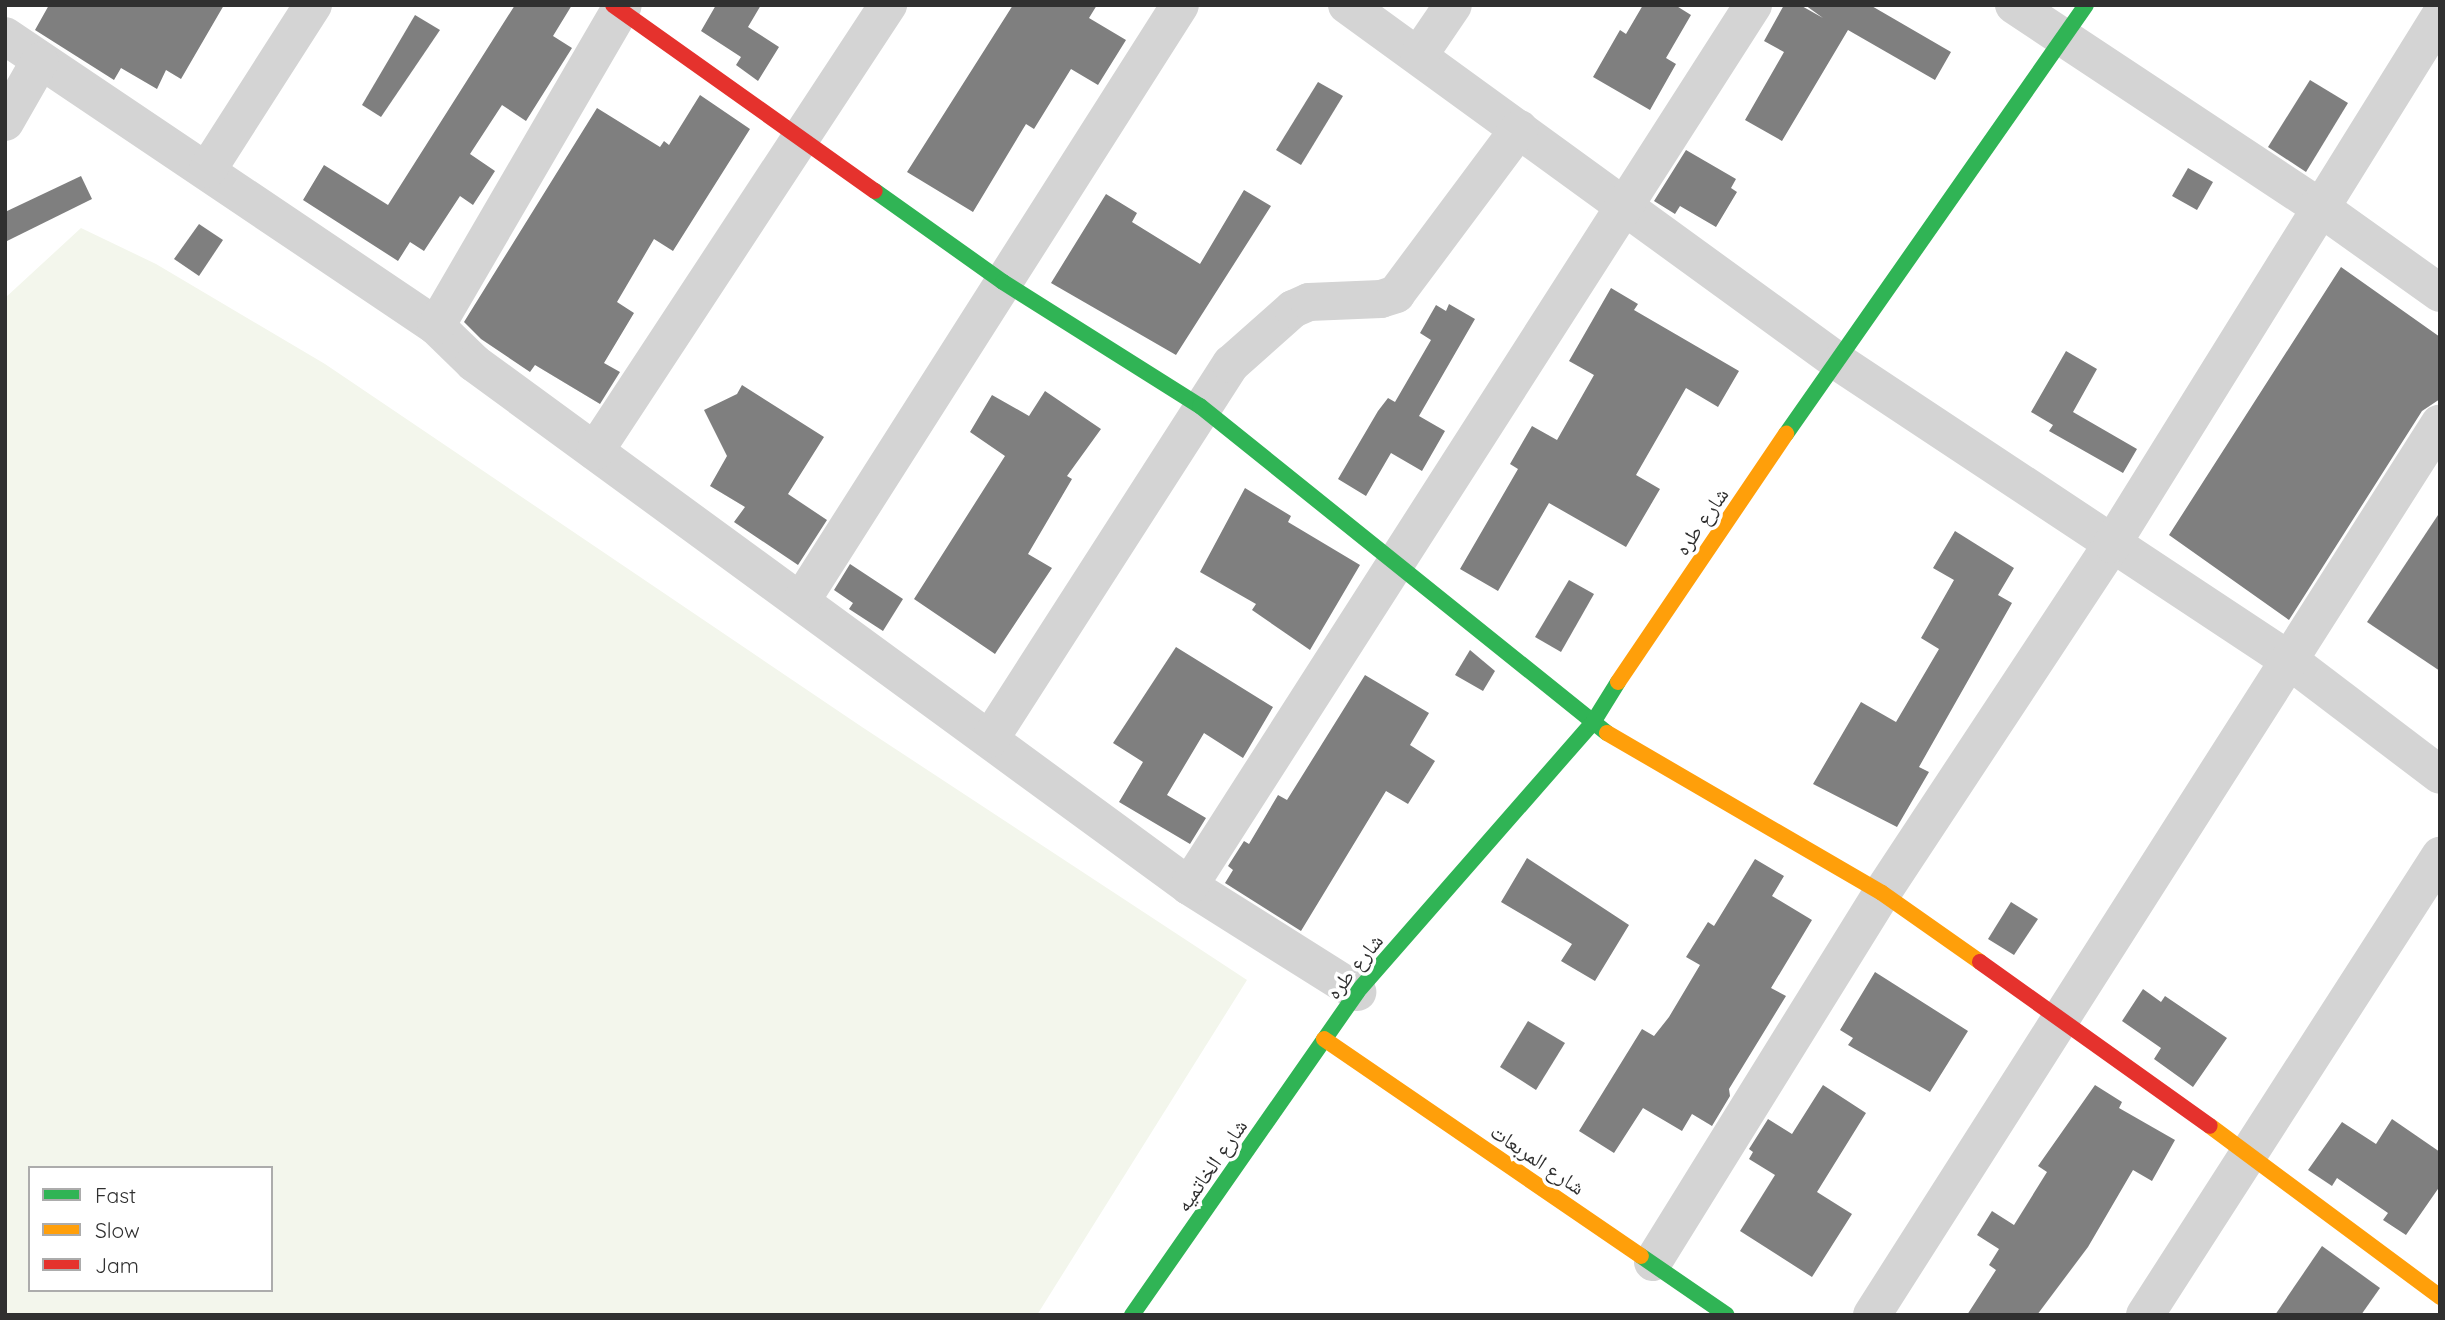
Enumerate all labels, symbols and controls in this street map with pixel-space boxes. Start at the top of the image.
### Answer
street label: شارع طره [1669,482,1733,560]
street label: شارع طره [1320,928,1388,1004]
street label: شارع الخاتميه [1170,1114,1252,1216]
street label: شارع المربعات [1486,1118,1590,1200]
legend [28,1166,273,1292]
text: Fast [95,1182,136,1208]
text: Slow [95,1217,140,1243]
text: Jam [95,1252,139,1278]

